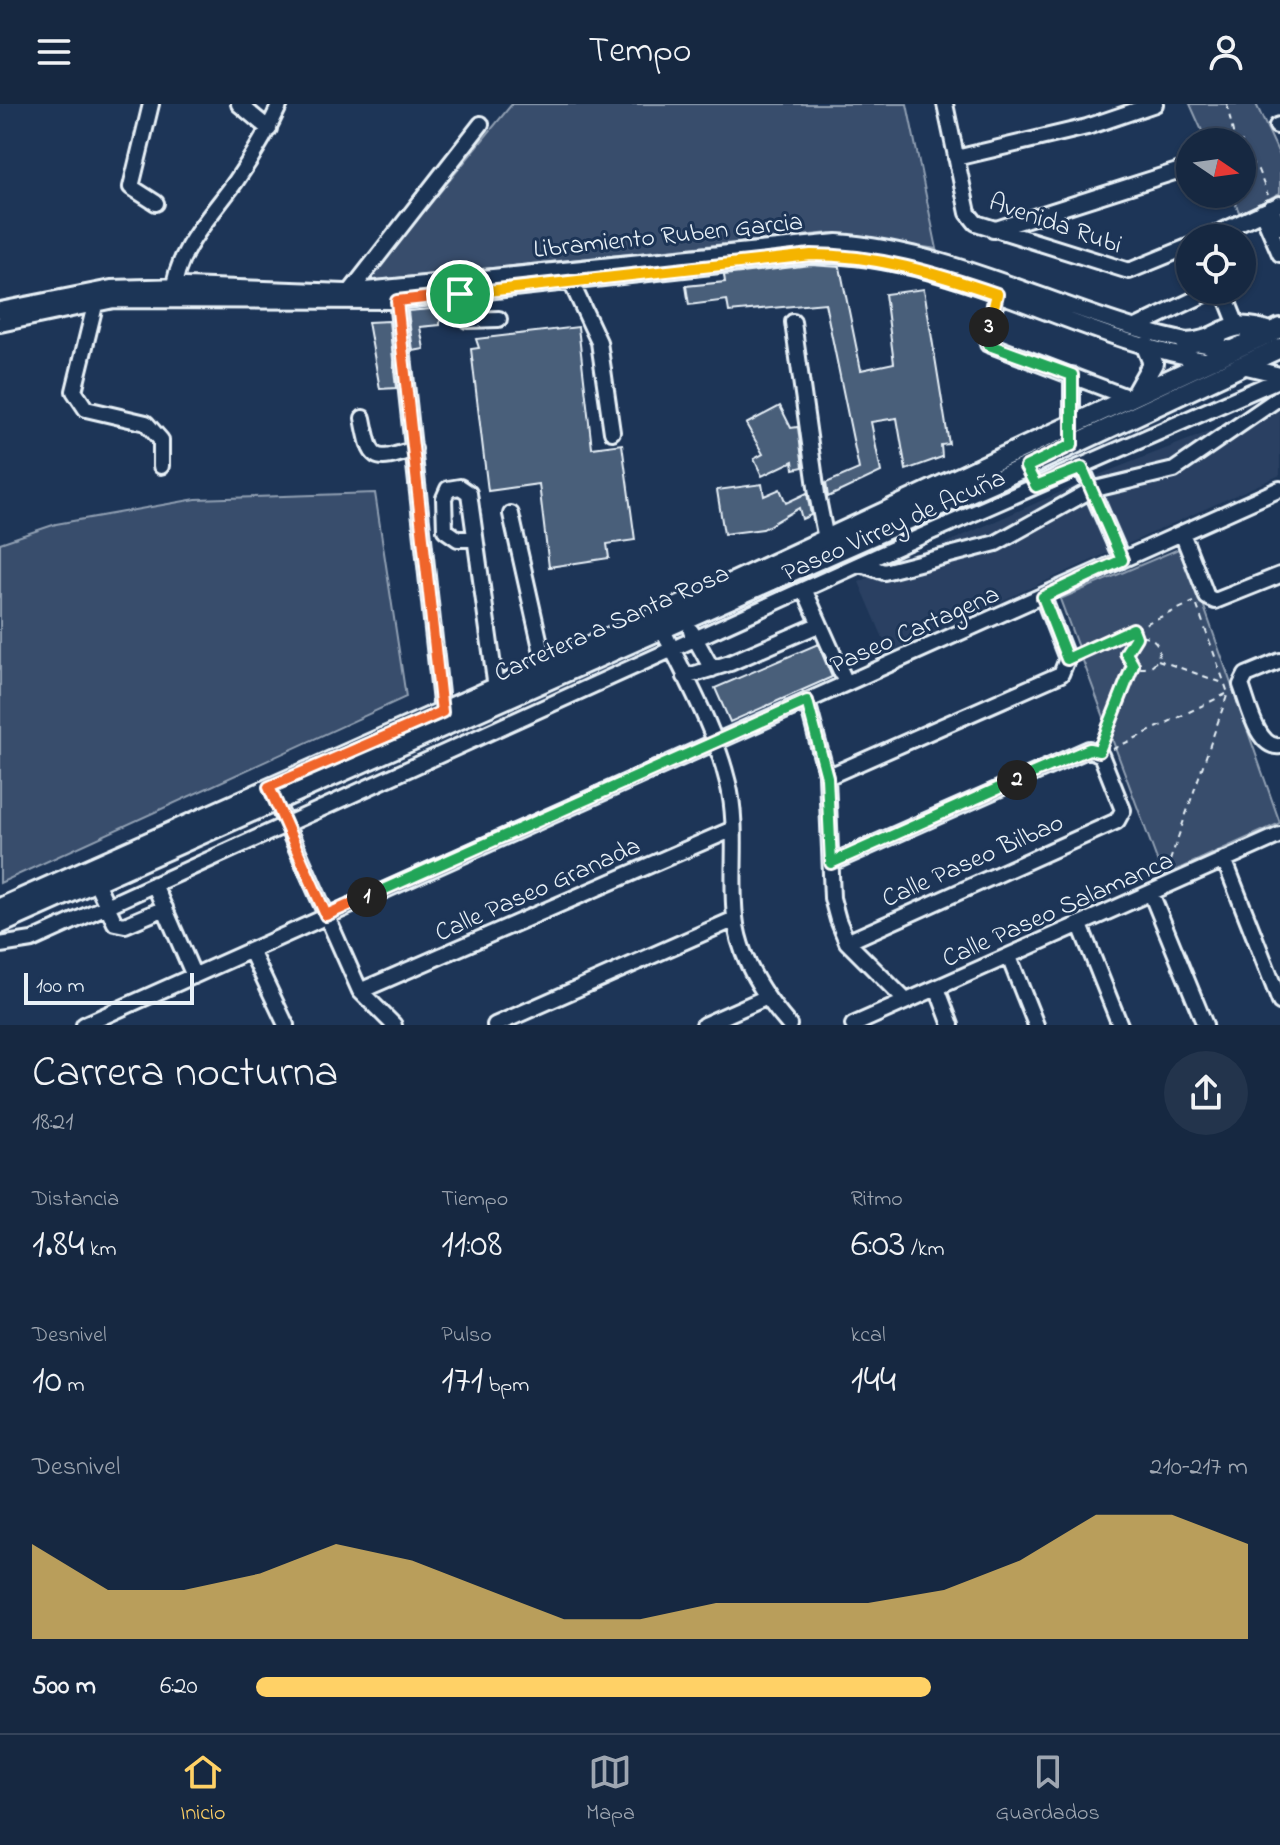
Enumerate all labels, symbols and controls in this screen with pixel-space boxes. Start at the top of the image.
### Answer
text: Tempo [589,26,692,79]
icon: menu [32,30,76,74]
icon: person [1204,30,1248,74]
north arrow [1176,128,1256,208]
map controls [1176,128,1256,304]
street label: Avenida Rubi [983,184,1127,265]
street label: Libramiento Ruben Garcia [532,204,805,270]
button: locate [1176,224,1256,304]
pin [426,260,494,328]
icon: arrive [438,272,482,316]
pin: 3 [969,307,1009,347]
text: 3 [984,311,994,343]
street label: Paseo Virrey de Acuña [776,460,1012,593]
street label: Carretera a Santa Rosa [489,556,736,694]
street label: Paseo Cartagena [824,576,1006,685]
pin: 2 [997,760,1037,800]
text: 2 [1012,764,1022,796]
street label: Calle Paseo Bilbao [876,805,1070,919]
street label: Calle Paseo Granada [429,828,647,953]
street label: Calle Paseo Salamanca [937,843,1180,979]
pin: 1 [347,877,387,917]
text: 1 [364,881,371,913]
scale bar [24,969,194,1005]
text: 100 m [36,971,85,1003]
text: Carrera nocturna [32,1042,338,1106]
button: share [1164,1051,1248,1135]
text: 18:21 [32,1104,73,1142]
text: Distancia [32,1184,119,1216]
text: Tiempo [441,1184,508,1216]
text: Ritmo [851,1184,903,1216]
text: 1.84 [32,1216,84,1275]
text: 11:08 [441,1216,502,1275]
text: 6:03 [851,1216,905,1275]
text: km [84,1234,117,1266]
text: /km [905,1234,945,1266]
text: Desnivel [32,1320,107,1352]
text: Pulso [441,1320,492,1352]
text: kcal [851,1320,886,1352]
text: 10 [32,1352,62,1411]
text: 171 [441,1352,483,1411]
text: 144 [851,1352,896,1411]
text: m [62,1370,85,1402]
text: bpm [483,1370,529,1402]
text: Desnivel [32,1449,120,1487]
text: 210–217 m [1150,1449,1248,1487]
text: 500 m [32,1668,96,1706]
text: 6:20 [160,1668,198,1706]
tab: Inicio [180,1750,225,1830]
tab: Mapa [586,1750,635,1830]
tab: Guardados [995,1750,1100,1830]

